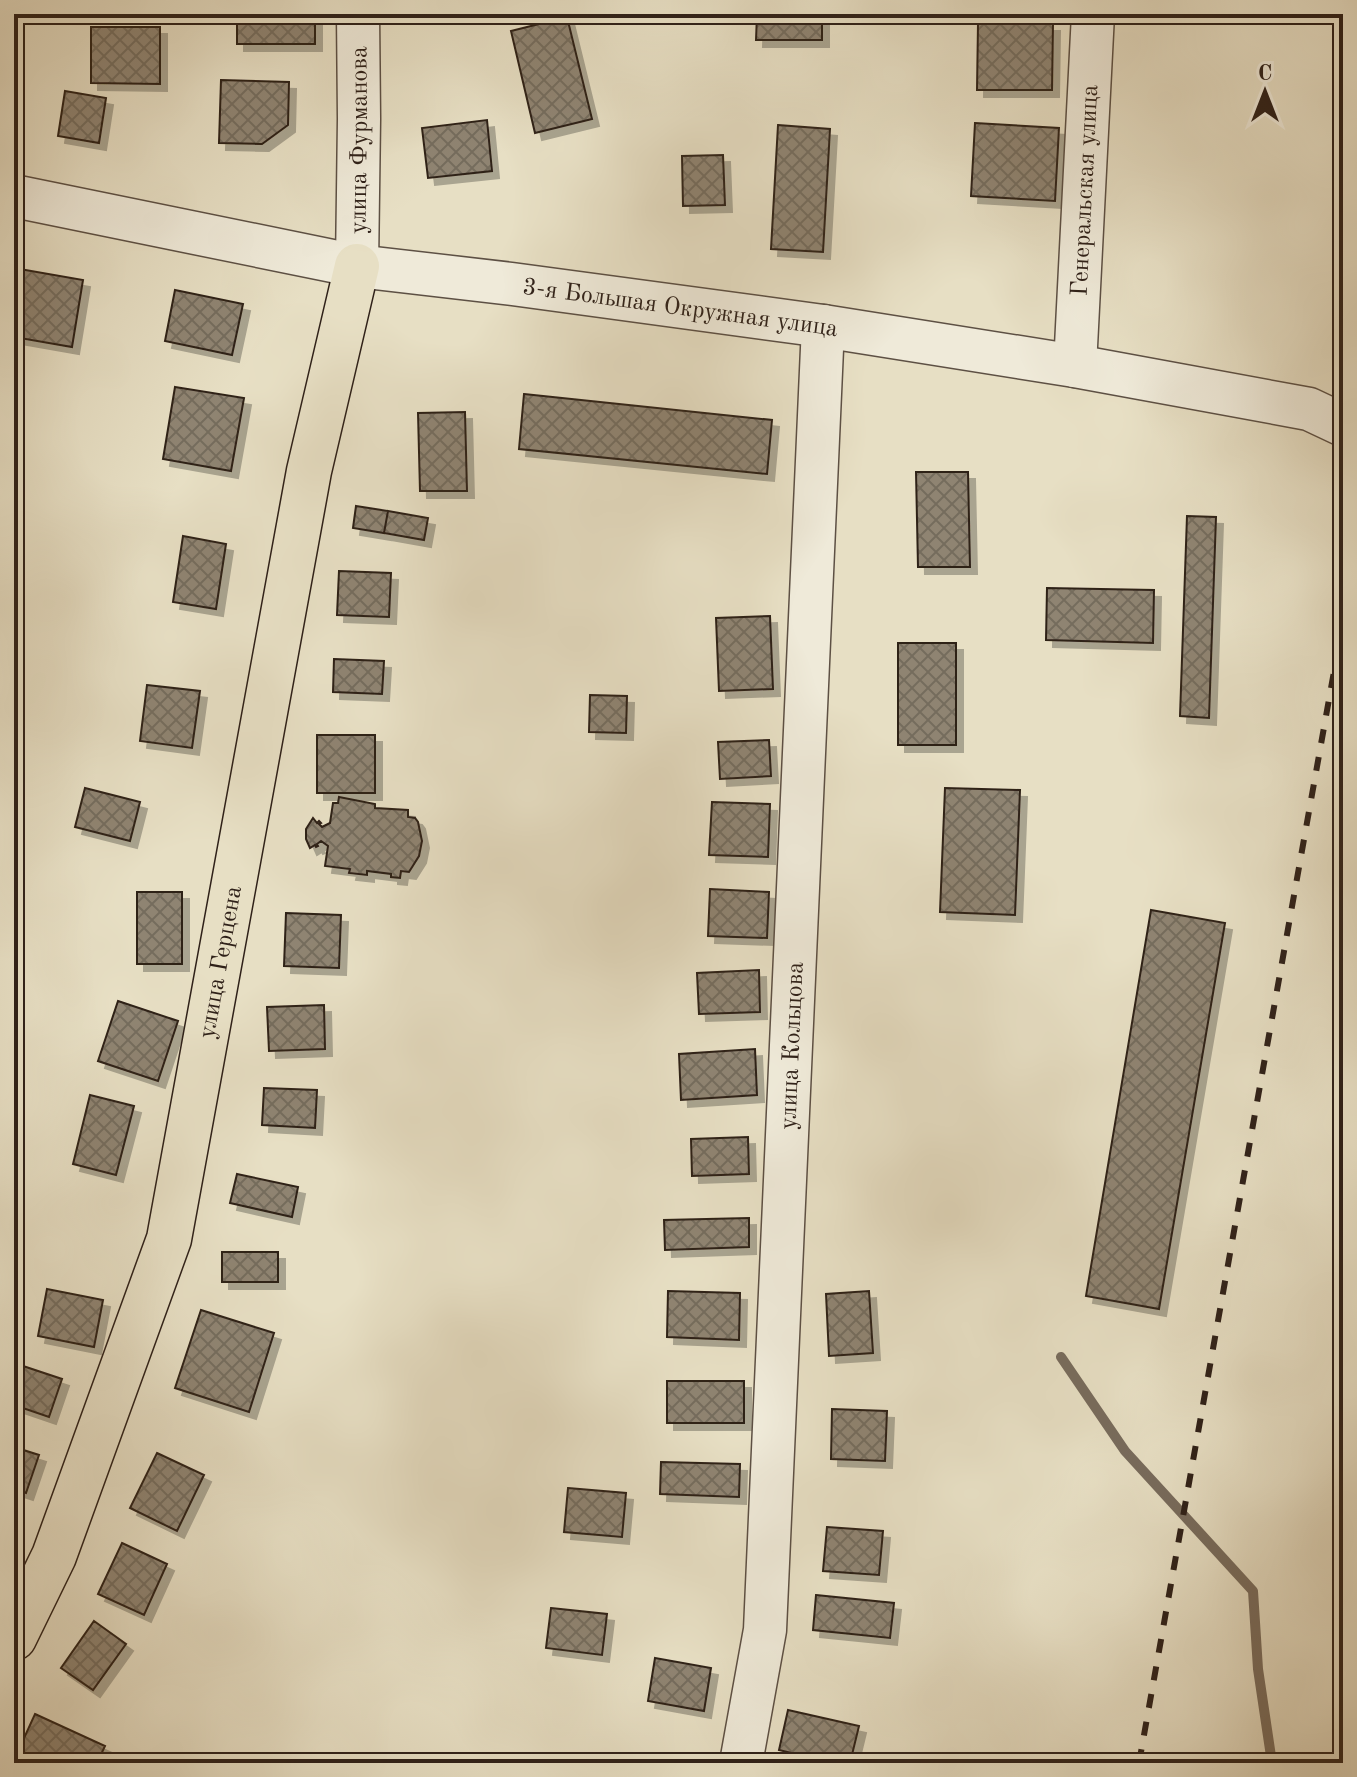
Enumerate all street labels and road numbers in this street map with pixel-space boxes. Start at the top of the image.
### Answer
street label: улица Фурманова [347,46,373,234]
street label: Генеральская улица [1069,84,1103,297]
street label: 3-я Большая Окружная улица [521,276,840,342]
street label: улица Герцена [196,884,247,1041]
street label: улица Кольцова [777,961,809,1130]

